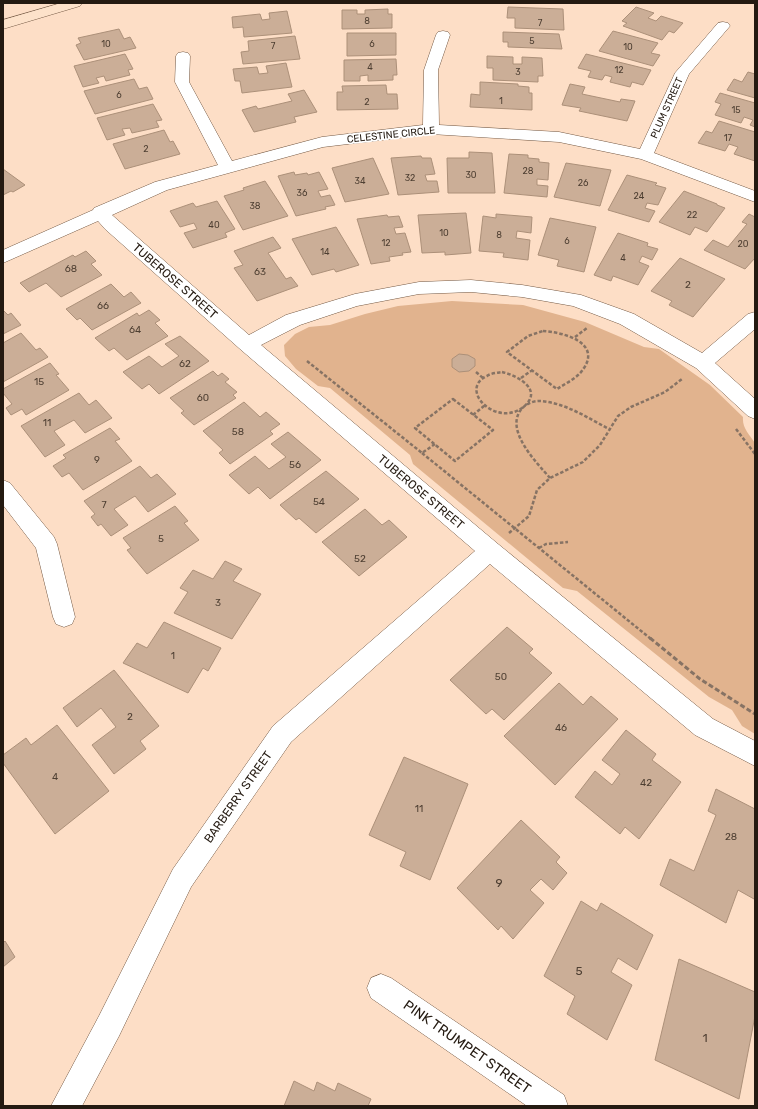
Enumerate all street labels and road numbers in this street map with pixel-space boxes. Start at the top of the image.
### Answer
street label: PLUM STREET [648,75,686,140]
street label: CELESTINE CIRCLE [346,124,436,146]
street label: TUBEROSE STREET [130,240,220,322]
street label: TUBEROSE STREET [375,452,467,532]
street label: BARBERRY STREET [201,748,275,845]
street label: PINK TRUMPET STREET [400,997,534,1097]

